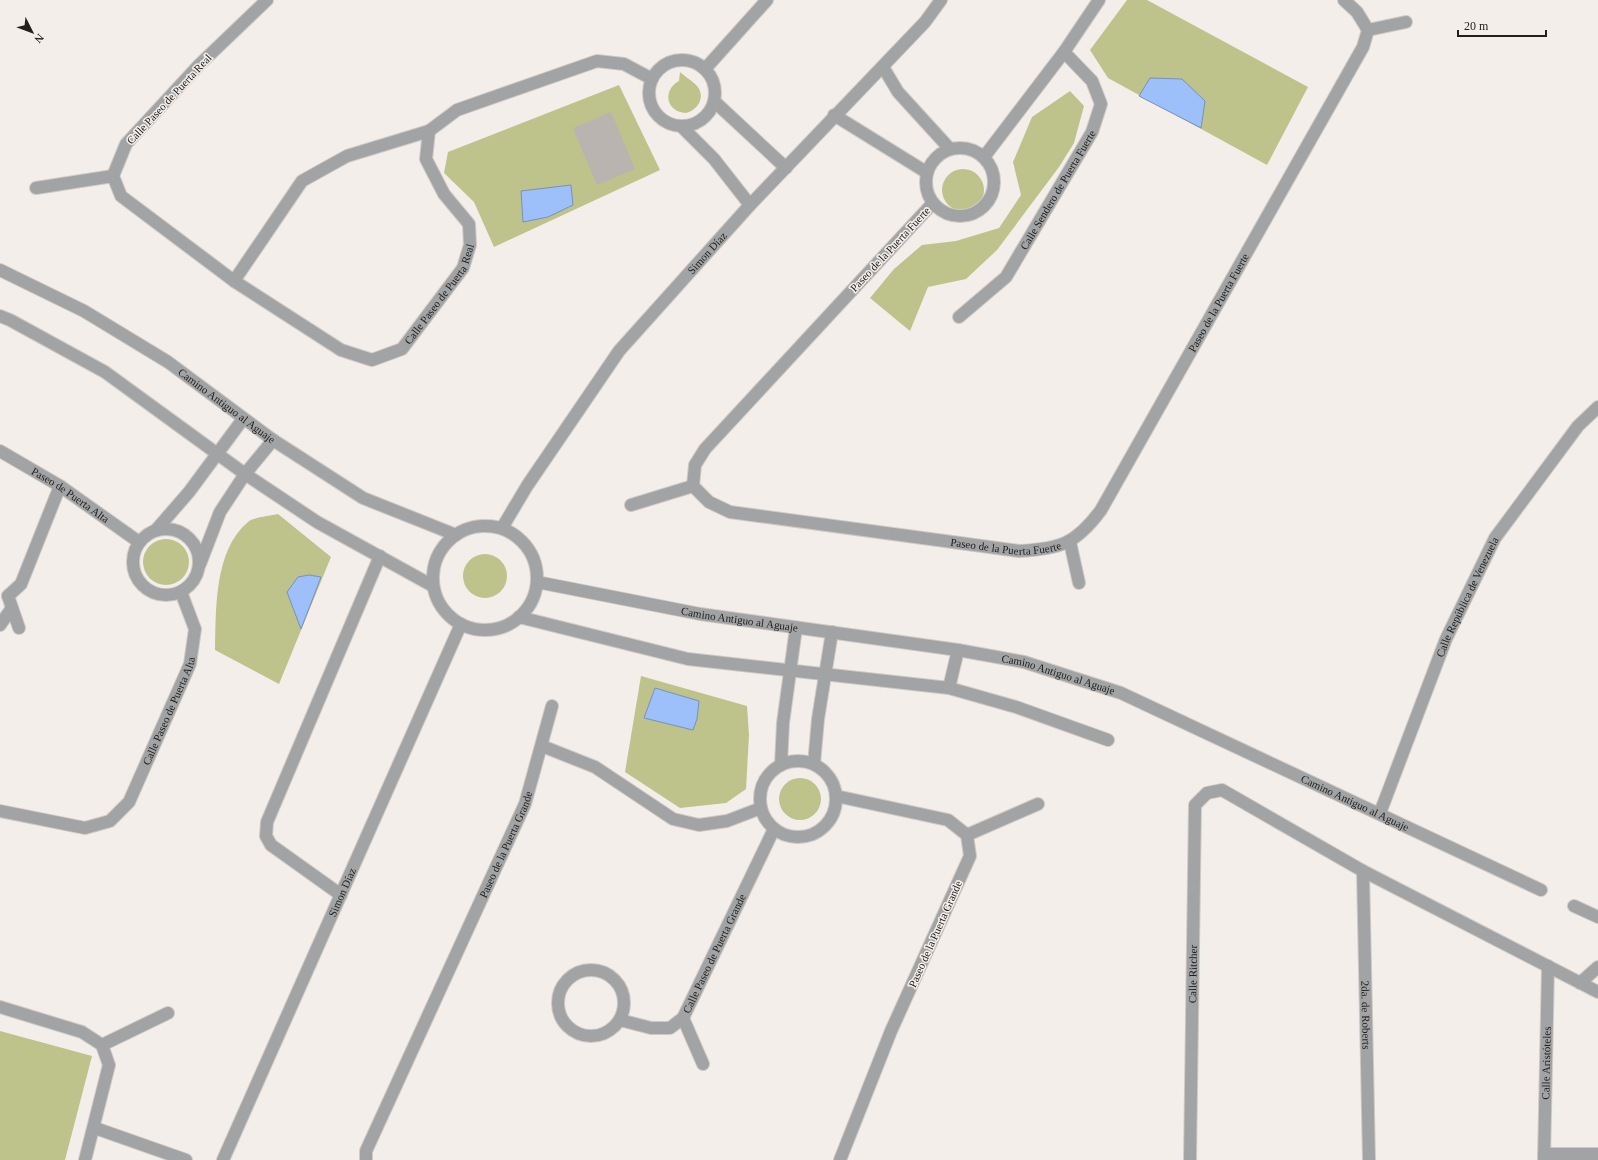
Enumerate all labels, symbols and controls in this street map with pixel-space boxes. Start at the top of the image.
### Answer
north arrow [12,12,52,52]
scale bar [1458,12,1546,38]
text: 20 m [1464,19,1489,33]
text: N [32,32,47,46]
street label: Calle Paseo de Puerta Real [124,52,214,146]
street label: Calle Sendero de Puerta Fuerte [1018,128,1098,252]
street label: Paseo de la Puerta Fuerte [848,204,932,294]
street label: Simon Díaz [685,229,729,276]
street label: Calle Paseo de Puerta Real [402,242,476,346]
street label: Paseo de la Puerta Fuerte [1186,251,1251,354]
street label: Camino Antiguo al Aguaje [176,366,278,446]
street label: Paseo de Puerta Alta [29,465,112,525]
street label: Calle República de Venezuela [1434,535,1501,659]
street label: Paseo de la Puerta Fuerte [950,536,1063,557]
street label: Camino Antiguo al Aguaje [680,604,799,634]
street label: Camino Antiguo al Aguaje [1001,652,1117,697]
street label: Calle Paseo de Puerta Alta [140,656,197,767]
street label: Camino Antiguo al Aguaje [1299,772,1411,833]
street label: Paseo de la Puerta Grande [477,790,534,900]
street label: Simon Díaz [326,866,358,919]
street label: Paseo de la Puerta Grande [906,879,964,989]
street label: Calle Paseo de Puerta Grande [680,892,748,1015]
street label: Calle Ritcher [1186,944,1199,1003]
street label: 2da. de Roberts [1359,980,1373,1049]
street label: Calle Aristóteles [1539,1026,1553,1100]

